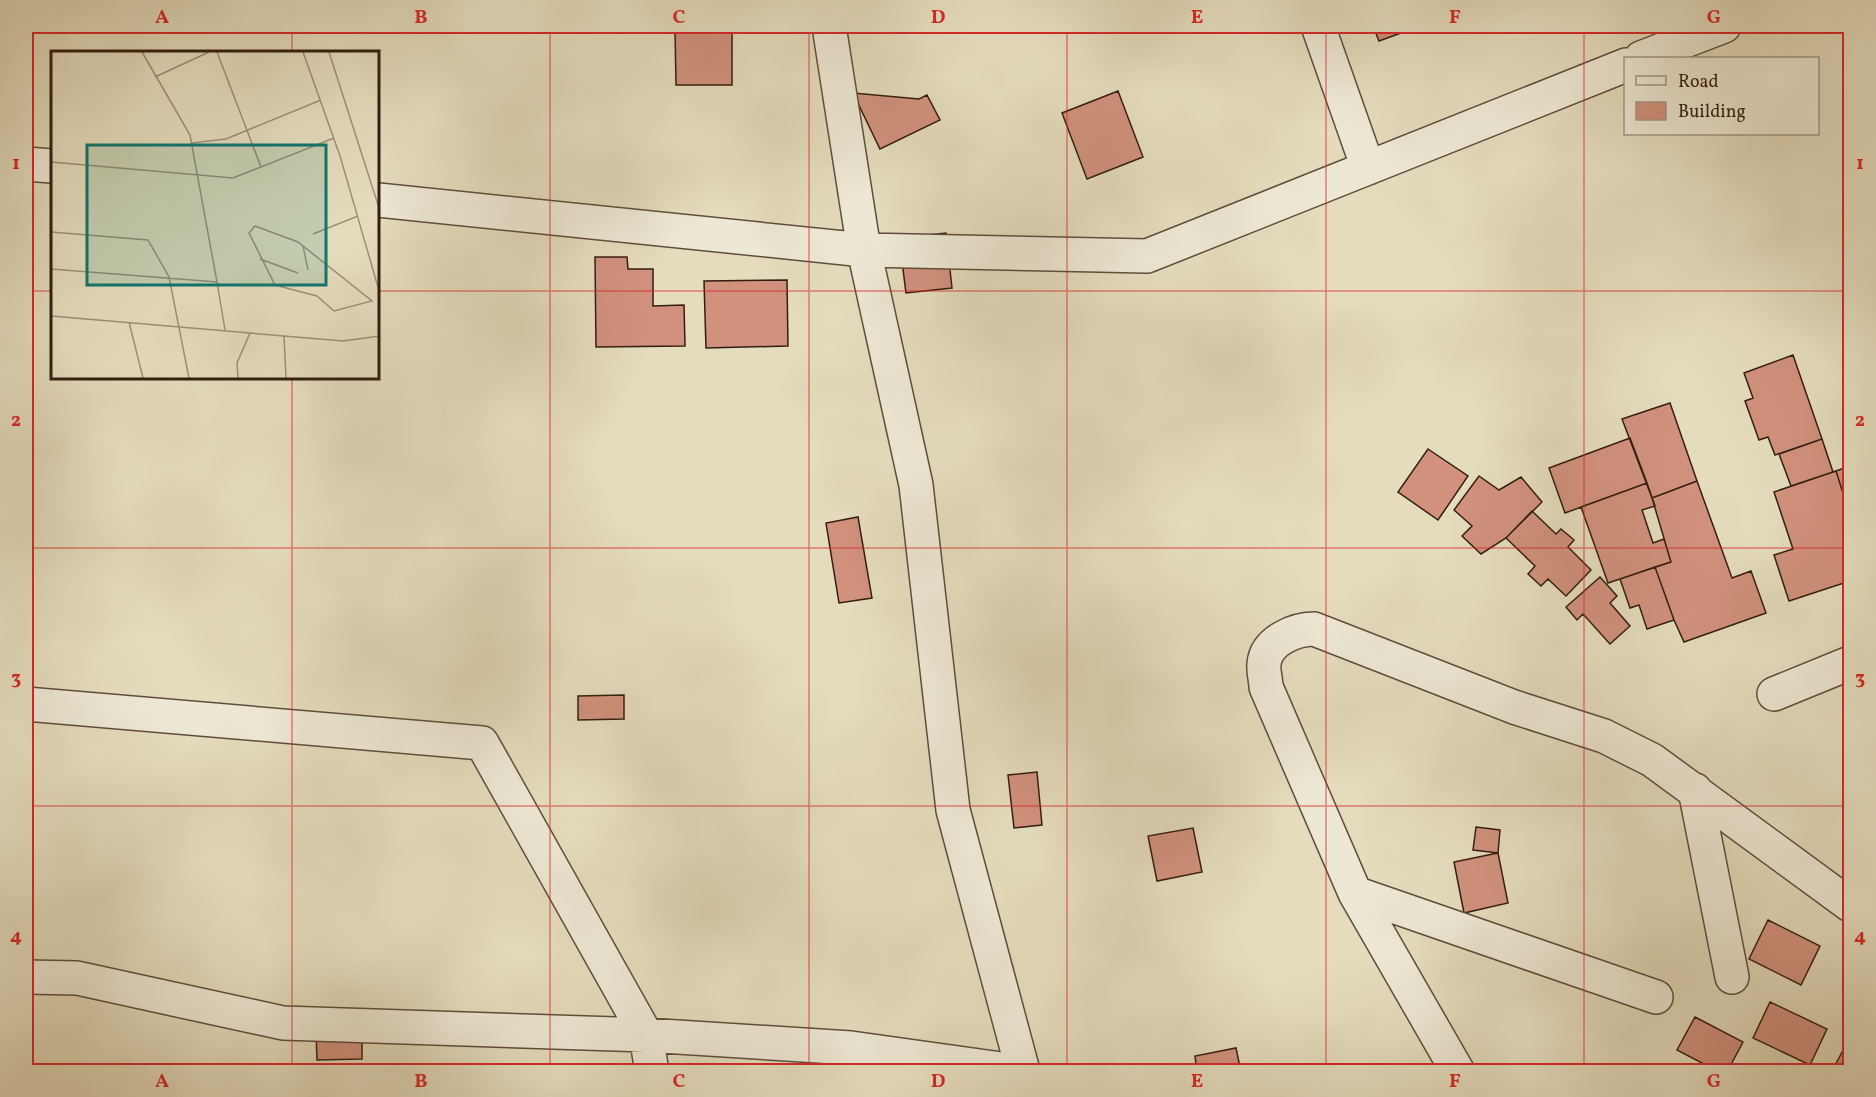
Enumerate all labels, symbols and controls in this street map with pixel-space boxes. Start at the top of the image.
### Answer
text: A [155,4,169,32]
text: B [414,4,428,32]
text: C [673,4,686,32]
text: D [931,4,945,32]
text: E [1191,4,1203,32]
text: F [1449,4,1461,32]
text: G [1707,4,1721,32]
inset map [51,51,380,380]
legend [1624,57,1819,135]
text: Road [1678,70,1719,95]
text: Building [1678,100,1746,125]
text: 1 [12,150,20,178]
text: 1 [1856,150,1864,178]
text: 2 [11,407,21,435]
text: 2 [1855,407,1865,435]
text: 3 [11,665,21,693]
text: 3 [1855,665,1865,693]
text: 4 [10,923,22,951]
text: 4 [1854,923,1866,951]
text: A [155,1068,169,1096]
text: B [414,1068,428,1096]
text: C [673,1068,686,1096]
text: D [931,1068,945,1096]
text: E [1191,1068,1203,1096]
text: F [1449,1068,1461,1096]
text: G [1707,1068,1721,1096]

